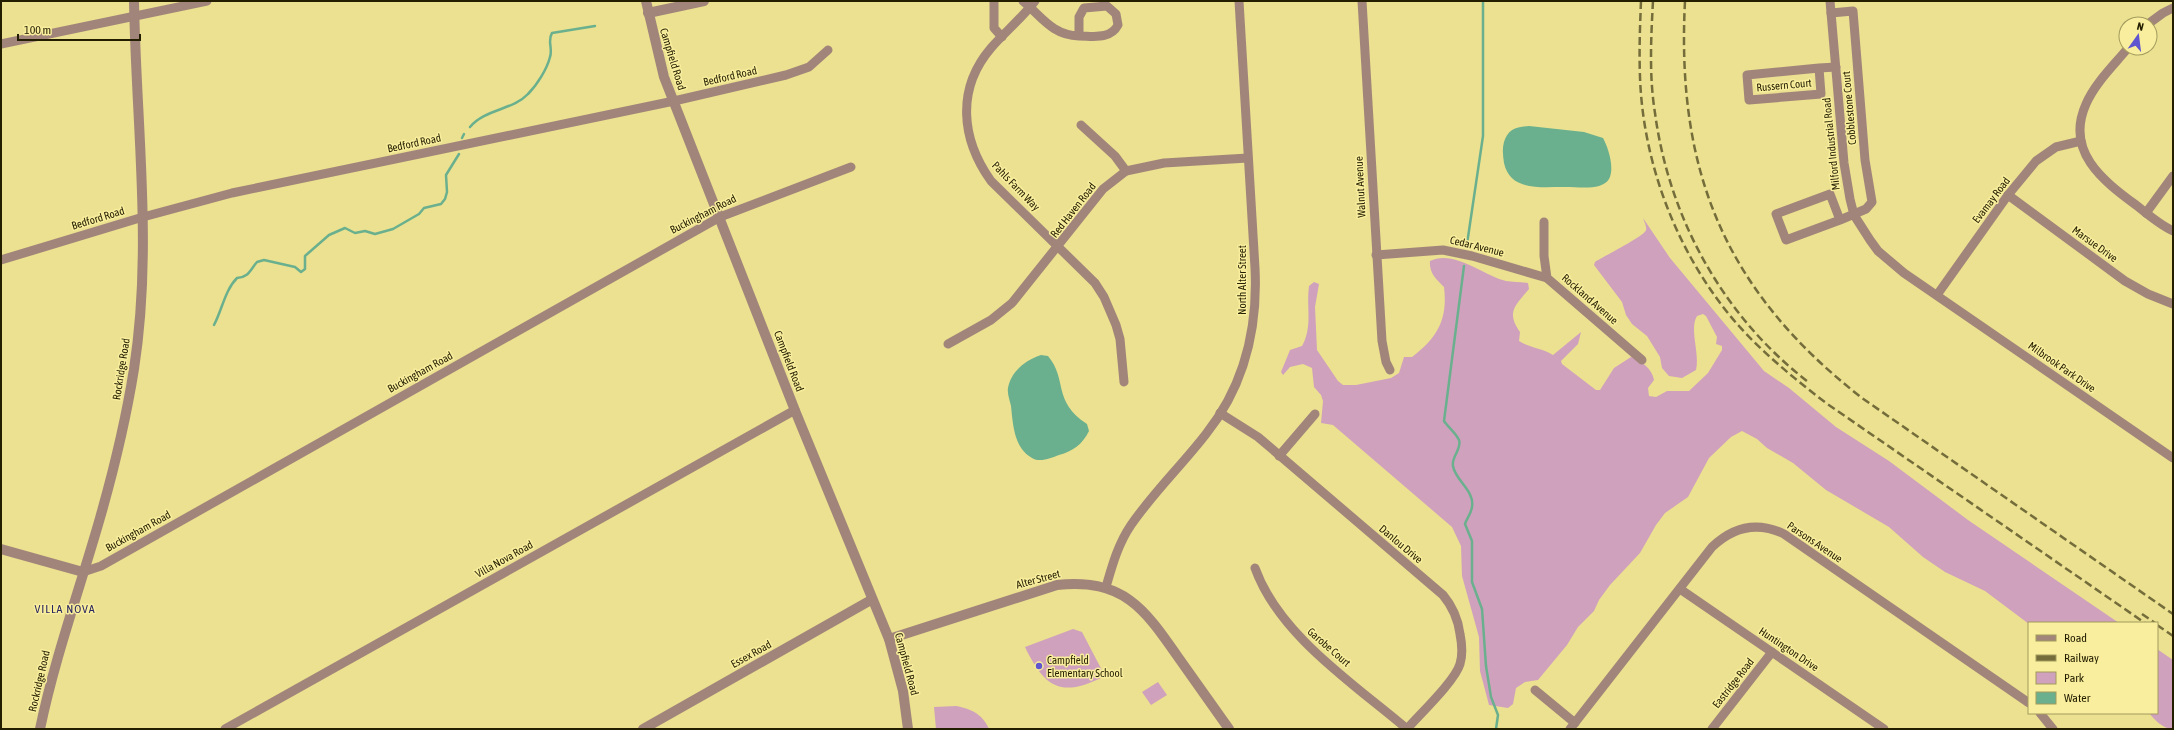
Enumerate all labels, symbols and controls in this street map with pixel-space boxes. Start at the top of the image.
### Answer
scale bar [18,16,140,42]
north arrow [2118,16,2158,56]
text: N [2136,20,2145,33]
text: 100 m [24,23,51,37]
street label: Campfield Road [658,27,688,91]
street label: Bedford Road [702,64,758,88]
street label: Cobblestone Court [1840,71,1858,145]
street label: Russern Court [1756,77,1812,93]
street label: Milford Industrial Road [1820,97,1842,191]
street label: Bedford Road [386,131,442,155]
street label: Walnut Avenue [1352,156,1368,218]
street label: Pahls Farm Way [990,159,1043,213]
street label: Evamay Road [1970,175,2012,225]
street label: Red Haven Road [1048,180,1098,240]
street label: Buckingham Road [668,192,738,236]
street label: Bedford Road [70,204,126,232]
street label: Marsue Drive [2070,224,2120,264]
street label: Cedar Avenue [1449,233,1505,259]
street label: North Alter Street [1236,245,1248,315]
street label: Rockland Avenue [1560,271,1620,327]
street label: Campfield Road [772,329,806,393]
street label: Rockridge Road [110,337,132,401]
street label: Milbrook Park Drive [2026,339,2098,395]
street label: Buckingham Road [385,349,455,395]
street label: Buckingham Road [103,508,173,554]
street label: Parsons Avenue [1785,519,1845,565]
street label: Danlou Drive [1377,522,1425,566]
street label: Villa Nova Road [473,538,535,580]
street label: Alter Street [1015,567,1061,591]
district label: VILLA NOVA [34,602,96,616]
legend [2028,622,2158,714]
street label: Garobe Court [1305,625,1353,669]
street label: Huntington Drive [1757,625,1821,673]
street label: Campfield Road [893,631,921,697]
text: Road [2064,631,2087,645]
street label: Essex Road [729,638,773,670]
street label: Rockridge Road [26,649,52,713]
text: Railway [2064,651,2099,665]
place label: Campfield Elementary School [1047,654,1123,679]
street label: Eastridge Road [1710,656,1756,710]
marker: Campfield Elementary School [1034,661,1044,671]
text: Park [2064,671,2085,685]
text: Water [2064,691,2091,705]

